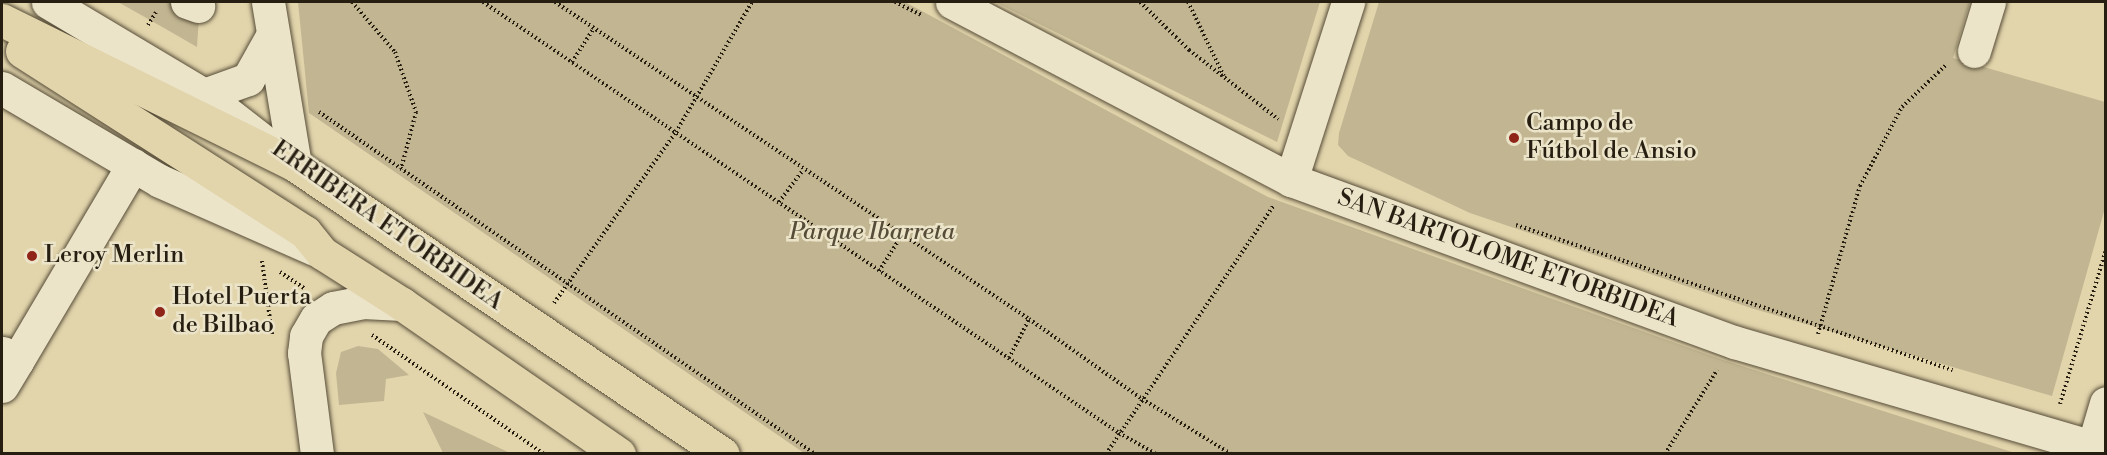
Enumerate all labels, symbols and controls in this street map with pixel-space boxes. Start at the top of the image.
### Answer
place label: Campo de Fútbol de Ansio [1526,110,1697,166]
marker: Campo de Fútbol de Ansio [1507,131,1521,145]
street label: ERRIBERA ETORBIDEA [266,135,508,317]
street label: SAN BARTOLOME ETORBIDEA [1333,184,1683,334]
park label: Parque Ibarreta [789,219,955,247]
place label: Leroy Merlin [44,242,184,270]
marker: Leroy Merlin [25,249,39,263]
place label: Hotel Puerta de Bilbao [172,284,311,340]
marker: Hotel Puerta de Bilbao [153,305,167,319]

